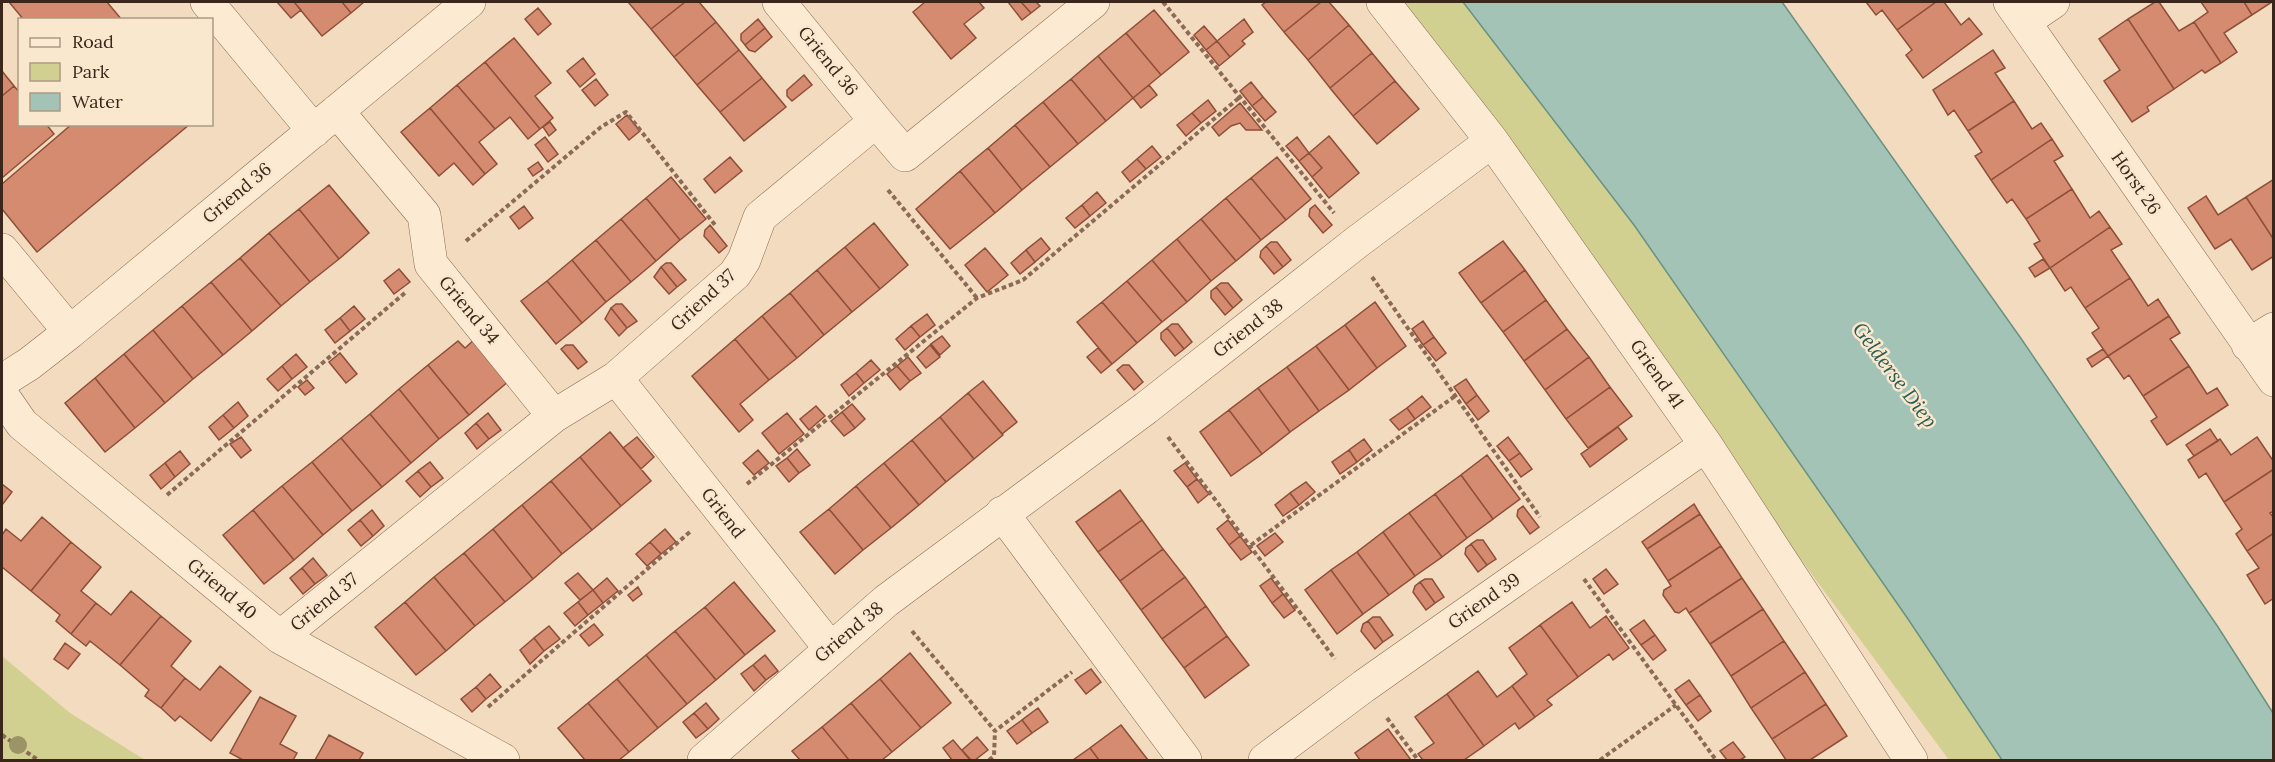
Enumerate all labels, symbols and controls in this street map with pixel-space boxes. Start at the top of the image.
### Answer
legend [18,18,213,126]
street label: Griend 36 [793,21,863,100]
text: Road [72,30,114,53]
text: Park [72,60,110,83]
text: Water [72,90,123,113]
street label: Horst 26 [2106,147,2167,219]
street label: Griend 36 [197,157,276,228]
street label: Griend 37 [665,264,740,336]
street label: Griend 34 [434,271,505,349]
street label: Griend 38 [1208,293,1287,362]
water label: Gelderse Diep [1848,317,1943,432]
street label: Griend 41 [1625,335,1689,413]
street label: Griend [696,483,750,543]
street label: Griend 40 [183,553,262,624]
street label: Griend 37 [285,567,362,636]
street label: Griend 39 [1443,567,1524,634]
street label: Griend 38 [810,596,888,667]

